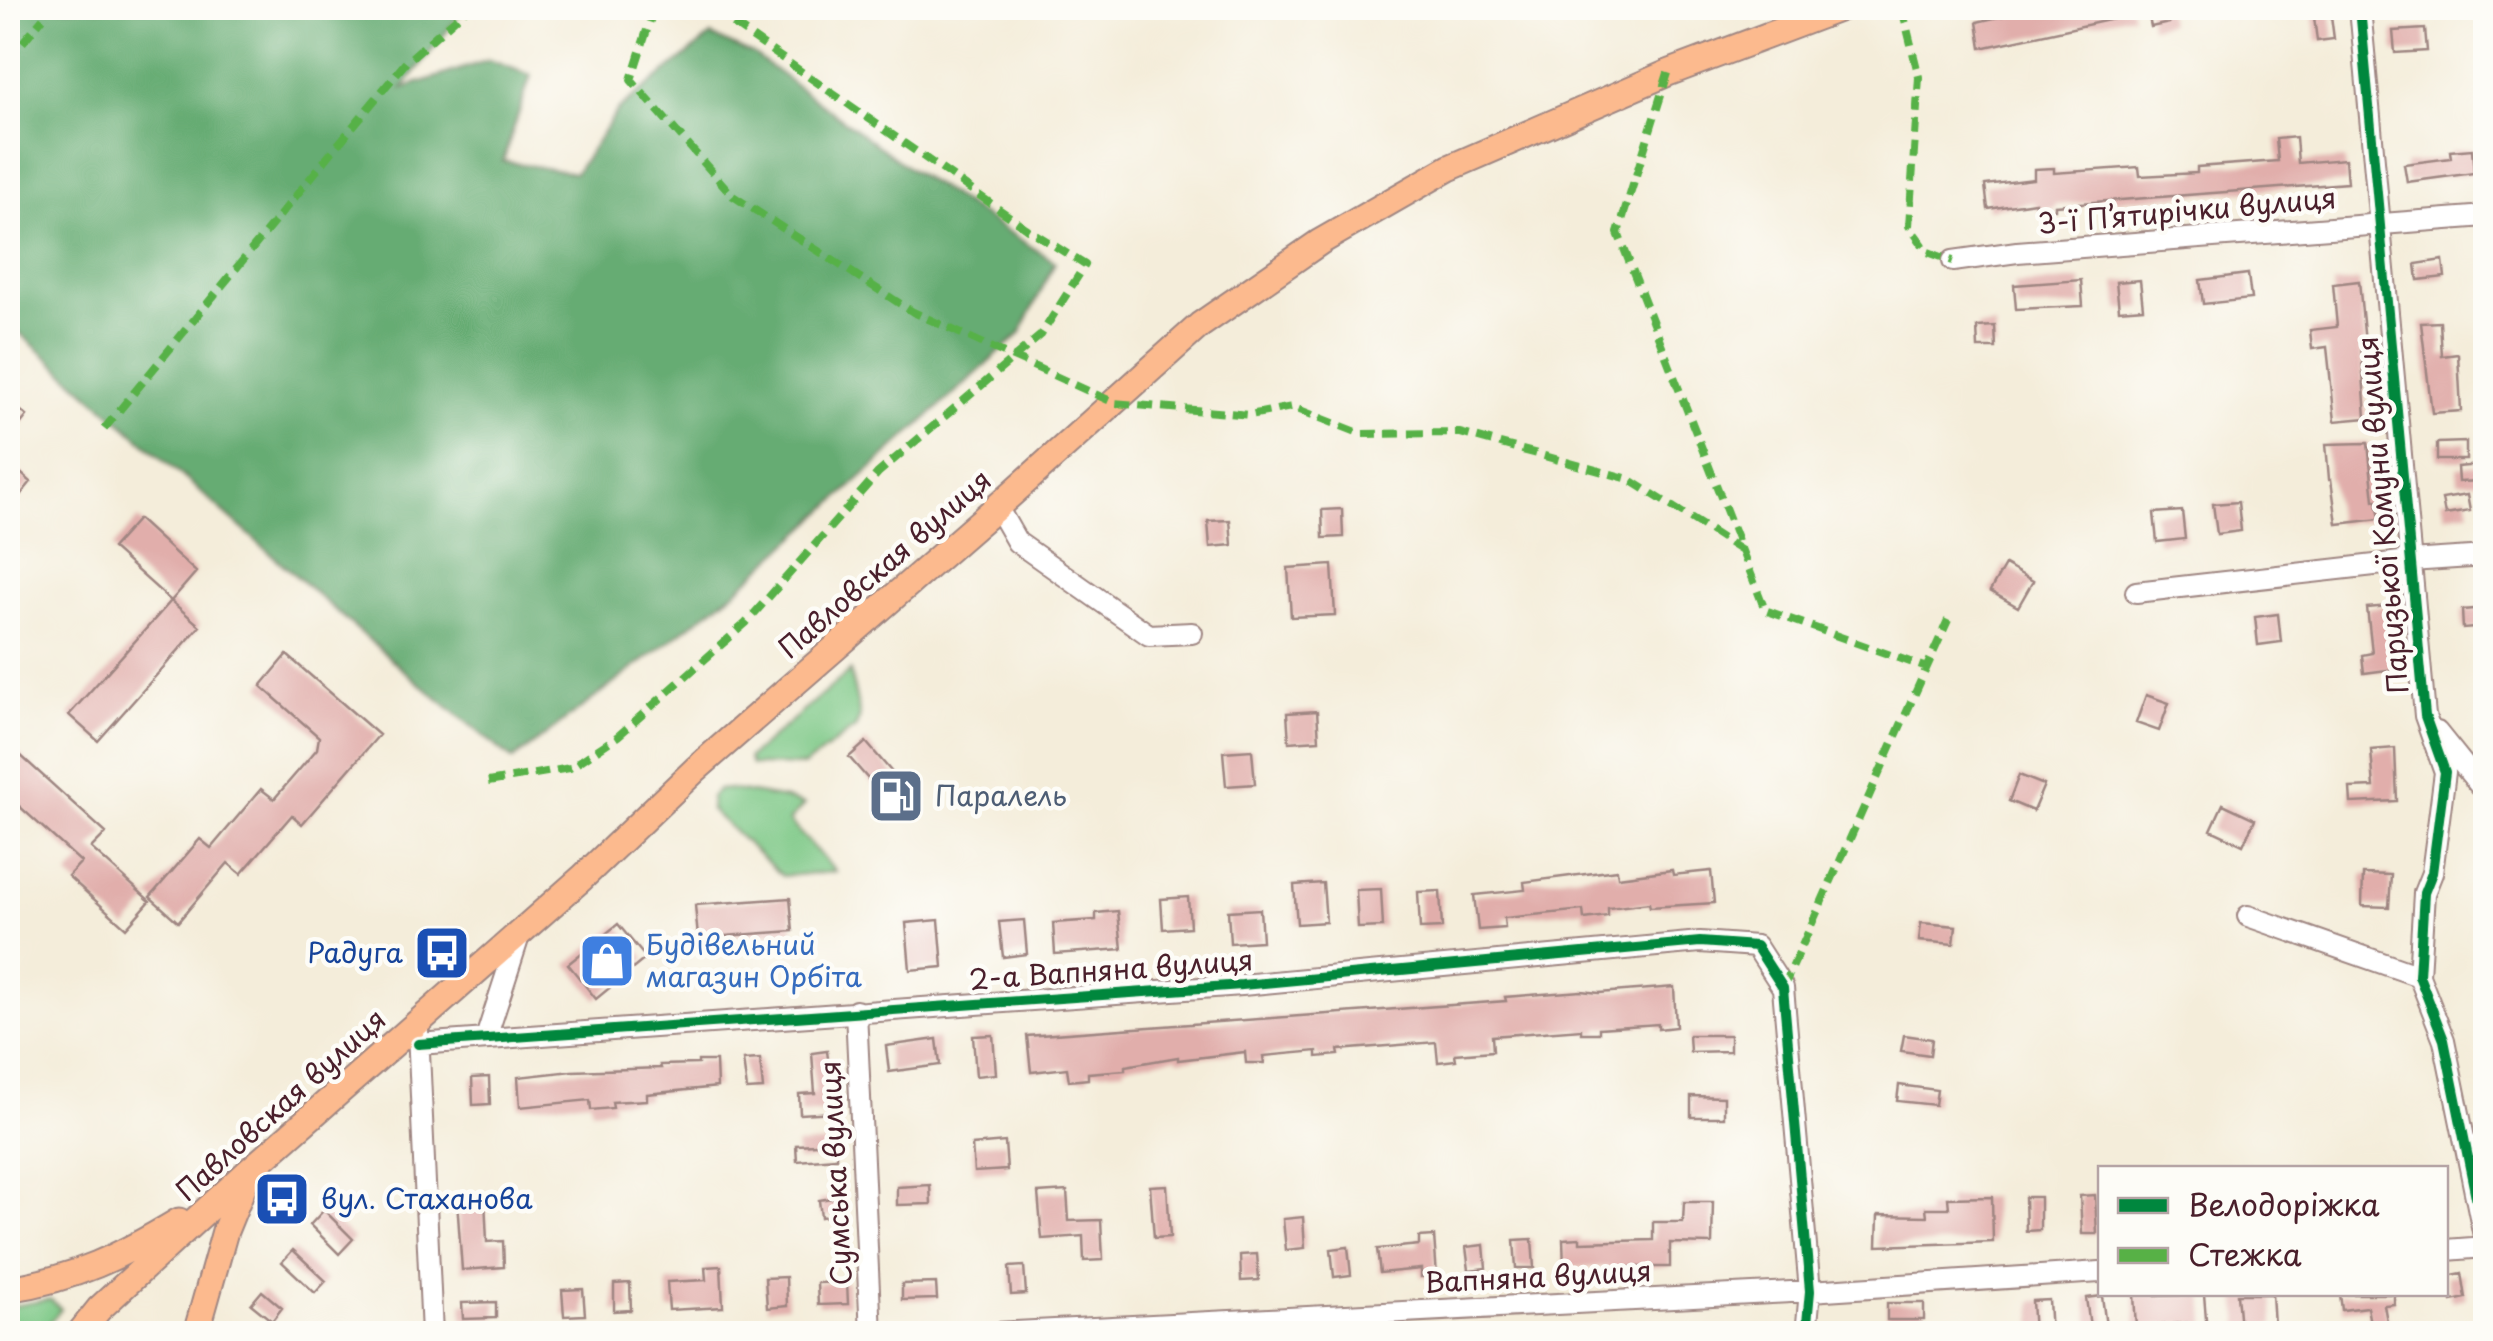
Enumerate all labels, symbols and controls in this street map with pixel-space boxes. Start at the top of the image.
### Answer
street label: 3-ї П’ятирічки вулиця [2036,175,2338,244]
street label: Паризької Комуни вулиця [2344,335,2419,696]
street label: Павловская вулиця [768,458,1000,668]
fuel station icon: Паралель [866,766,926,826]
place label: Паралель [935,773,1067,816]
place label: Будівельний магазин Орбіта [646,922,863,997]
bus stop icon: Радуга [412,923,472,983]
place label: Радуга [307,930,404,973]
shop icon: Будівельний магазин Орбіта [577,931,637,991]
street label: 2-а Вапняна вулиця [967,937,1254,1000]
street label: Павловская вулиця [165,998,395,1210]
street label: Сумська вулиця [807,1060,862,1287]
legend [2098,1166,2448,1296]
bus stop icon: вул. Стаханова [252,1169,312,1229]
place label: вул. Стаханова [321,1176,533,1219]
text: Велодоріжка [2188,1181,2380,1226]
text: Стежка [2188,1231,2302,1276]
street label: Вапняна вулиця [1423,1248,1653,1303]

